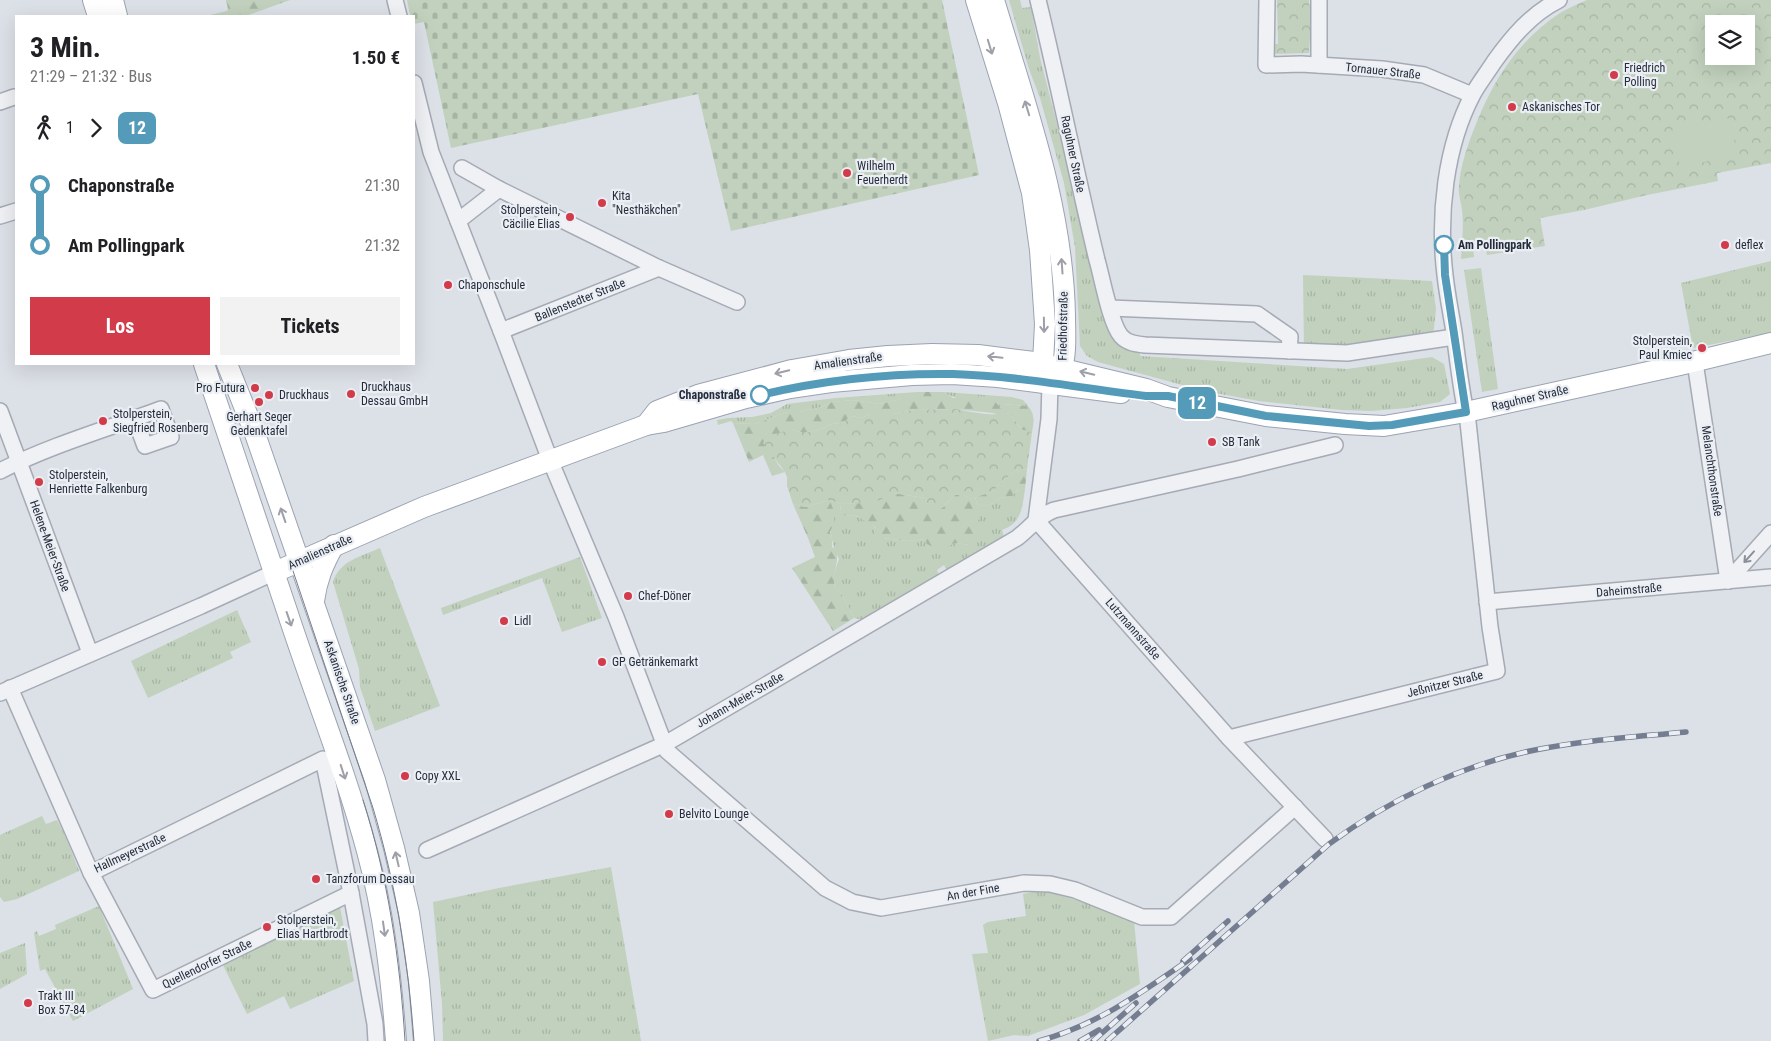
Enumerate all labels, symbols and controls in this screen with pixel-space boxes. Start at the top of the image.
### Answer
map controls [1705,15,1755,65]
button: layers [1705,15,1755,65]
text: 3 Min. [30,31,101,64]
one-way arrow [986,38,996,54]
text: 1.50 € [352,46,400,69]
street label: Tornauer Straße [1345,60,1422,82]
place label: Friedrich Polling [1624,61,1666,89]
text: 21:29 – 21:32 · Bus [30,67,152,86]
marker: Friedrich Polling [1608,69,1620,81]
one-way arrow [1022,100,1032,116]
place label: Askanisches Tor [1522,100,1600,114]
marker: Askanisches Tor [1506,101,1518,113]
icon: walk [30,114,58,142]
icon: forward [82,114,110,142]
street label: Raguhner Straße [1058,114,1088,194]
text: 12 [128,117,146,138]
text: 1 [66,118,74,137]
place label: Wilhelm Feuerherdt [857,159,908,187]
marker: Wilhelm Feuerherdt [841,167,853,179]
text: Chaponstraße [68,174,174,197]
text: 21:30 [365,176,400,195]
place label: Kita "Nesthäkchen" [612,189,681,217]
marker: Kita "Nesthäkchen" [596,197,608,209]
place label: Stolperstein, Cäcilie Elias [501,203,560,231]
marker: Stolperstein, Cäcilie Elias [564,211,576,223]
text: Am Pollingpark [68,234,185,257]
marker: Am Pollingpark [1434,235,1454,255]
text: 21:32 [365,236,400,255]
place label: Am Pollingpark [1458,238,1532,252]
place label: deflex [1735,238,1764,252]
marker: deflex [1719,239,1731,251]
one-way arrow [1058,258,1067,274]
street label: Ballenstedter Straße [533,275,628,325]
place label: Chaponschule [458,278,525,292]
marker: Chaponschule [442,279,454,291]
street label: Friedhofstraße [1055,291,1071,361]
button: Los [30,297,210,355]
button: Tickets [220,297,400,355]
one-way arrow [1039,316,1049,333]
place label: Stolperstein, Paul Kmiec [1633,334,1692,362]
marker: Stolperstein, Paul Kmiec [1696,342,1708,354]
street label: Amalienstraße [813,349,883,373]
one-way arrow [987,352,1003,362]
one-way arrow [774,368,790,378]
one-way arrow [1080,368,1096,378]
place label: Druckhaus Dessau GmbH [361,380,428,408]
place label: Pro Futura [196,381,245,395]
marker: Pro Futura [249,382,261,394]
street label: Raguhner Straße [1490,382,1570,414]
marker: Chaponstraße [750,385,770,405]
line badge: 12 [1174,387,1220,419]
place label: Druckhaus [279,388,329,402]
marker: Druckhaus Dessau GmbH [345,388,357,400]
place label: Chaponstraße [679,388,746,402]
marker: Druckhaus [263,389,275,401]
text: 12 [1188,392,1206,413]
marker: Gerhart Seger Gedenktafel [253,396,265,408]
place label: Stolperstein, Siegfried Rosenberg [113,407,208,435]
place label: Gerhart Seger Gedenktafel [226,410,292,438]
marker: Stolperstein, Siegfried Rosenberg [97,415,109,427]
street label: Melanchthonstraße [1699,425,1725,518]
place label: SB Tank [1222,435,1260,449]
marker: SB Tank [1206,436,1218,448]
place label: Stolperstein, Henriette Falkenburg [49,468,147,496]
marker: Stolperstein, Henriette Falkenburg [33,476,45,488]
street label: Helene-Meier-Straße [27,498,73,594]
one-way arrow [278,508,287,523]
street label: Amalienstraße [286,531,355,572]
one-way arrow [1744,550,1755,563]
street label: Daheimstraße [1596,580,1663,600]
place label: Chef-Döner [638,589,691,603]
marker: Chef-Döner [622,590,634,602]
street label: Lutzmannstraße [1103,596,1164,663]
one-way arrow [285,610,294,626]
place label: Lidl [514,614,531,628]
marker: Lidl [498,615,510,627]
street label: Askanische Straße [321,638,363,726]
place label: GP Getränkemarkt [612,655,699,669]
marker: GP Getränkemarkt [596,656,608,668]
street label: Jeßnitzer Straße [1406,668,1485,700]
street label: Johann-Meier-Straße [694,669,786,731]
one-way arrow [338,764,348,780]
place label: Copy XXL [415,769,461,783]
marker: Copy XXL [399,770,411,782]
place label: Belvito Lounge [679,807,749,821]
marker: Belvito Lounge [663,808,675,820]
street label: Hallmeyerstraße [92,830,168,876]
one-way arrow [392,851,401,867]
place label: Tanzforum Dessau [326,872,415,886]
marker: Tanzforum Dessau [310,873,322,885]
street label: An der Fine [945,880,1001,904]
place label: Stolperstein, Elias Hartbrodt [277,913,349,941]
marker: Stolperstein, Elias Hartbrodt [261,921,273,933]
one-way arrow [379,921,389,937]
street label: Quellendorfer Straße [160,936,254,992]
place label: Trakt III Box 57-84 [38,989,85,1017]
marker: Trakt III Box 57-84 [22,997,34,1009]

